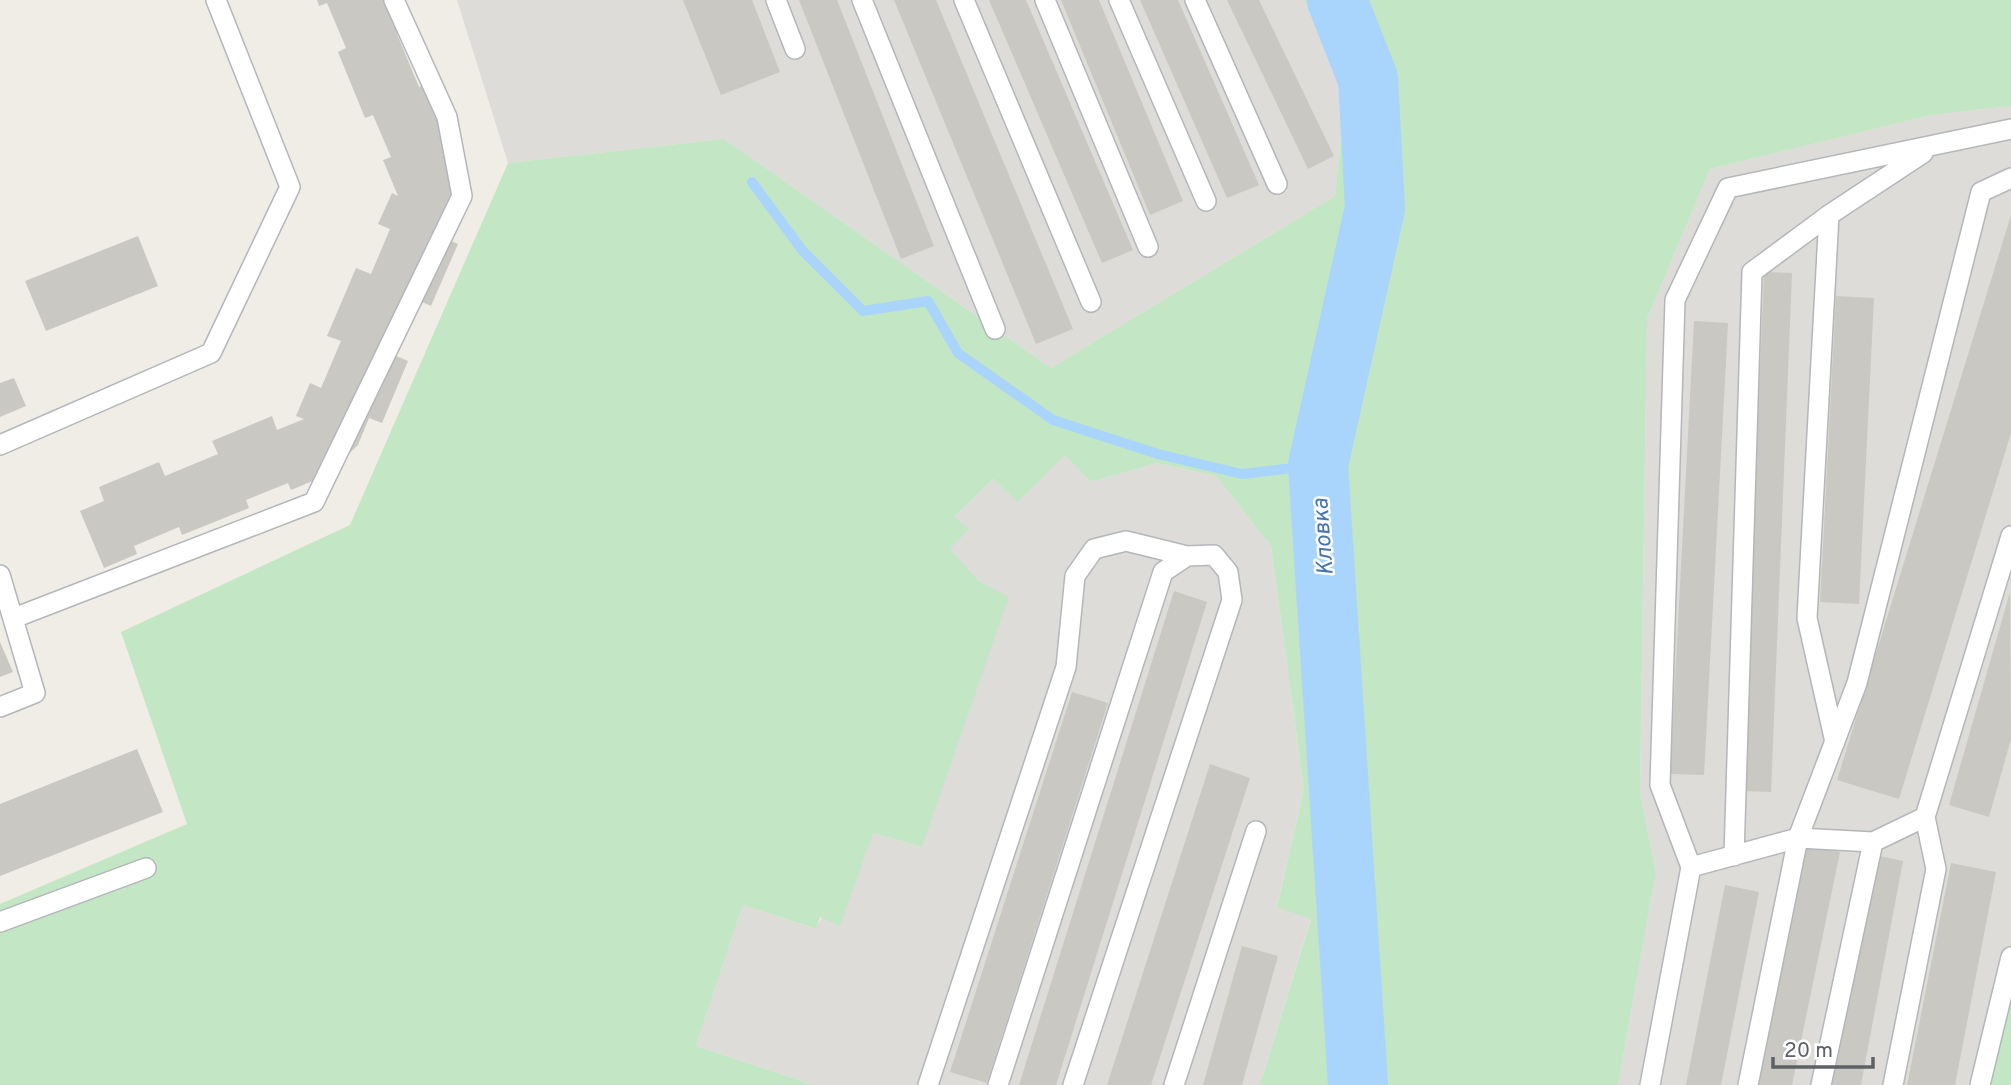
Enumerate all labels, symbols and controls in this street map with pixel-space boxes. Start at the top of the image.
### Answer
water label: Кловка [1307,497,1342,576]
scale bar [1773,1026,1873,1070]
text: 20 m [1784,1038,1833,1065]

